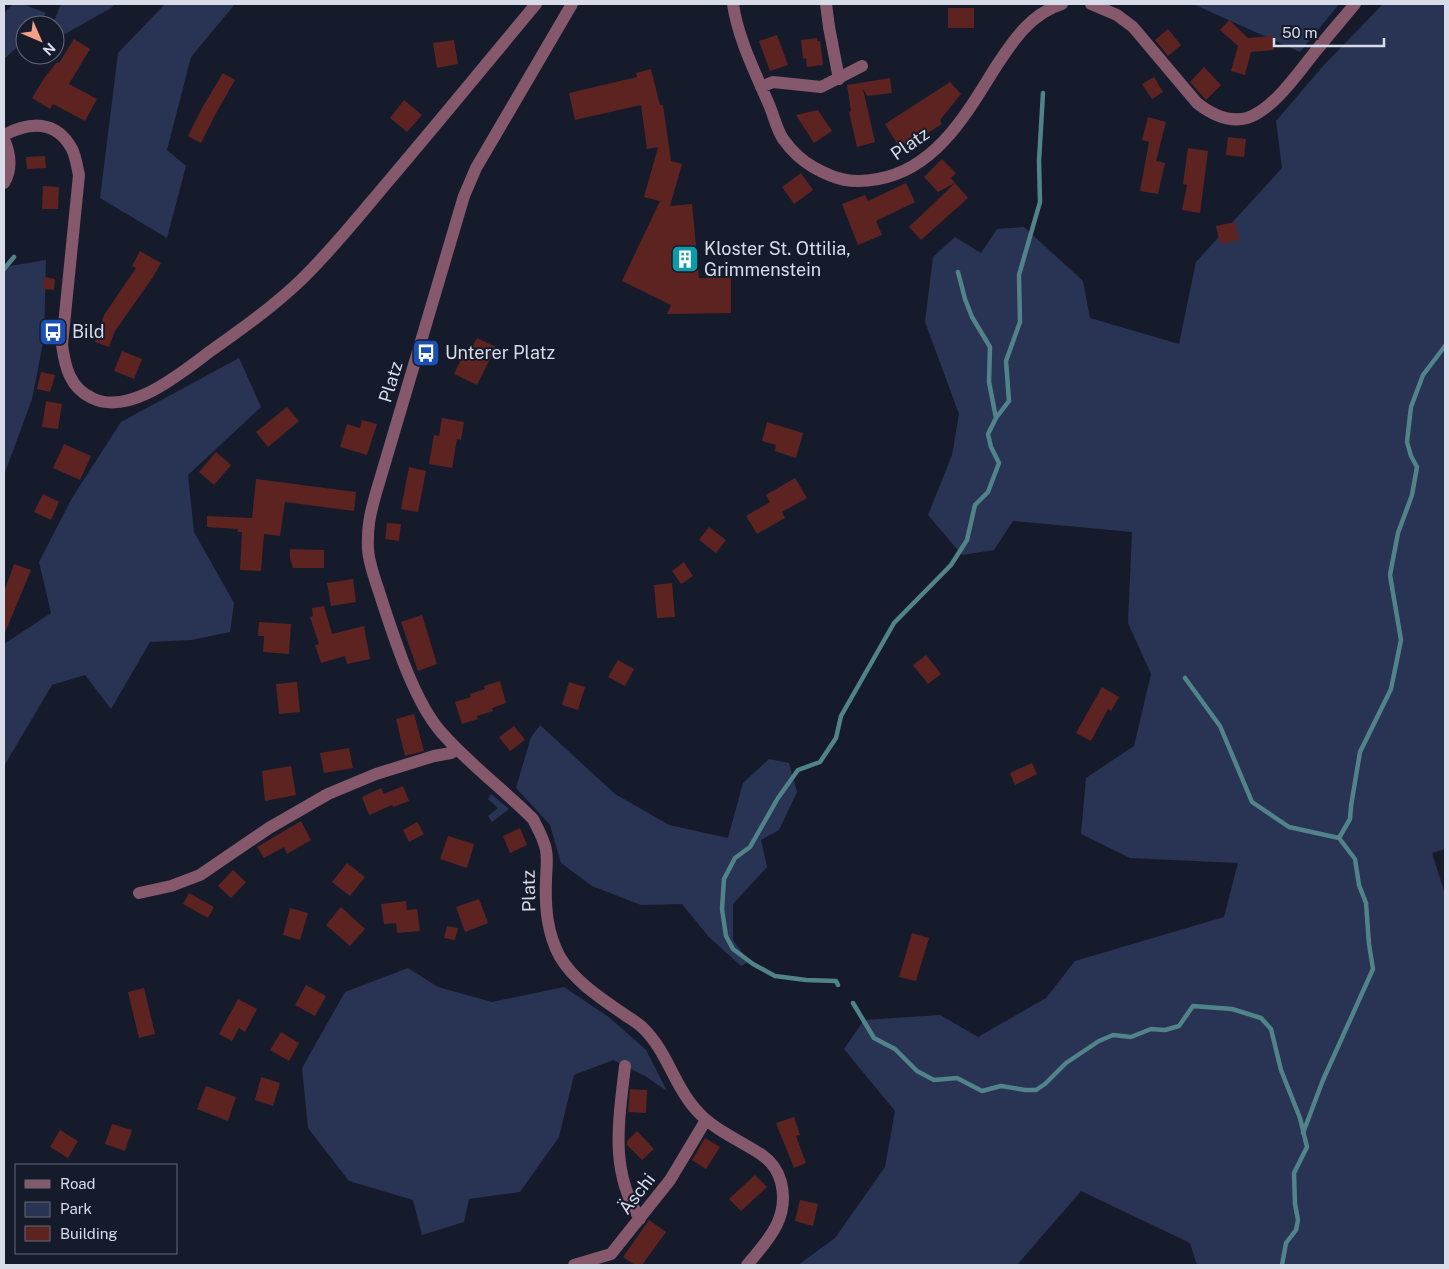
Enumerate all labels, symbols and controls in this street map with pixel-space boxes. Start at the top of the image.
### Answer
north arrow [15,15,65,65]
scale bar [1274,15,1384,47]
text: 50 m [1282,24,1317,41]
text: N [40,40,59,59]
street label: Platz [886,123,933,164]
place label: Kloster St. Ottilia, Grimmenstein [704,238,851,280]
building icon: Kloster St. Ottilia, Grimmenstein [670,244,700,274]
bus stop icon: Bild [38,317,68,347]
place label: Bild [72,321,104,342]
bus stop icon: Unterer Platz [411,338,441,368]
place label: Unterer Platz [445,342,555,363]
street label: Platz [374,359,407,405]
street label: Platz [518,870,539,912]
legend [15,1164,178,1254]
street label: Äschi [613,1168,659,1218]
text: Road [60,1175,96,1192]
text: Park [60,1200,92,1217]
text: Building [60,1225,118,1242]

